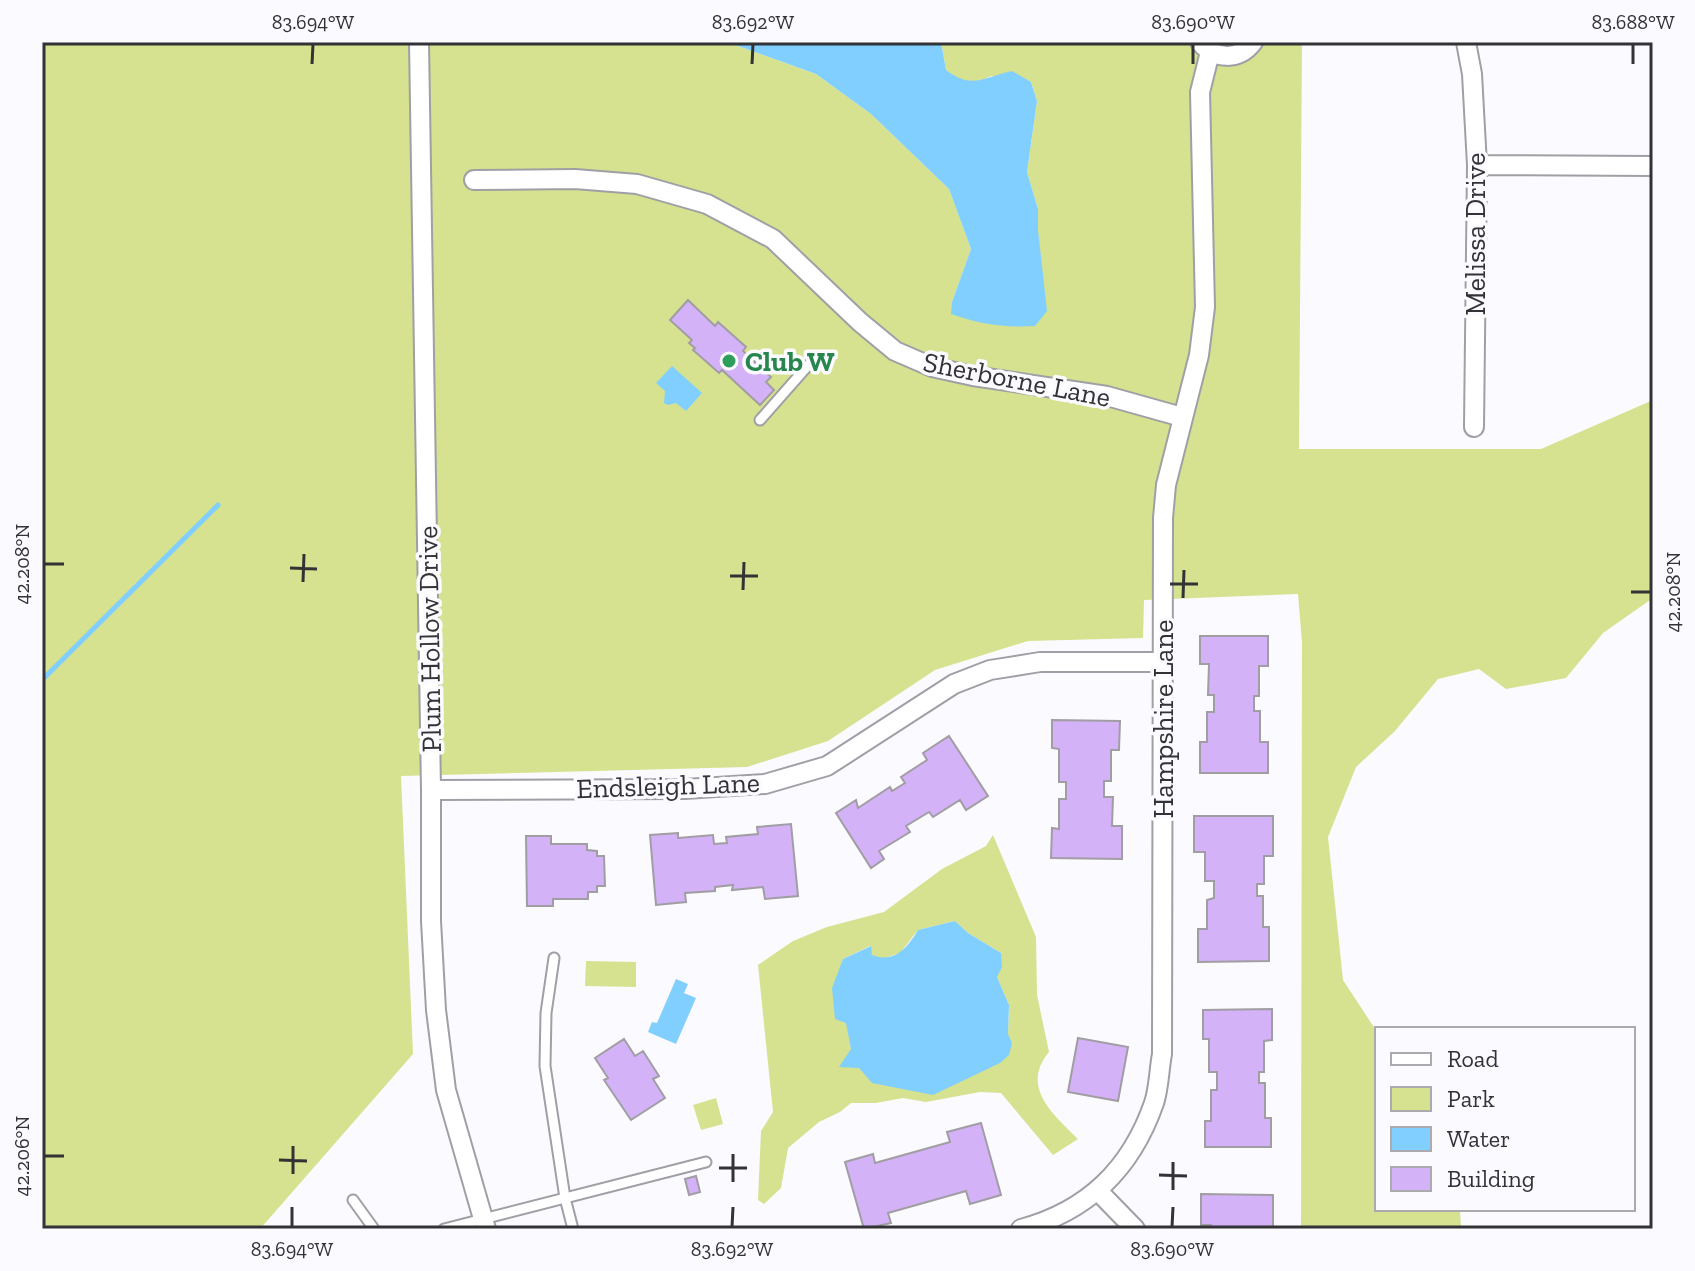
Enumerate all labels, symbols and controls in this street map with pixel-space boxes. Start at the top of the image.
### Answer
text: 83.694°W [272,10,355,34]
text: 83.692°W [712,10,795,34]
text: 83.690°W [1151,10,1235,34]
text: 83.688°W [1591,10,1675,34]
street label: Melissa Drive [1459,153,1492,315]
place label: Club W [745,345,835,378]
street label: Sherborne Lane [920,345,1113,414]
marker: Club W [720,352,738,370]
text: 42.208°N [10,523,34,604]
street label: Plum Hollow Drive [411,525,448,753]
text: 42.208°N [1661,551,1685,632]
street label: Hampshire Lane [1147,620,1180,819]
street label: Endsleigh Lane [576,766,760,805]
legend [1375,1027,1635,1211]
text: Road [1447,1044,1499,1073]
text: Park [1447,1084,1495,1113]
text: 42.206°N [10,1116,34,1196]
text: Water [1447,1124,1510,1153]
text: Building [1447,1164,1535,1193]
text: 83.694°W [251,1237,334,1261]
text: 83.692°W [691,1237,774,1261]
text: 83.690°W [1130,1237,1214,1261]

